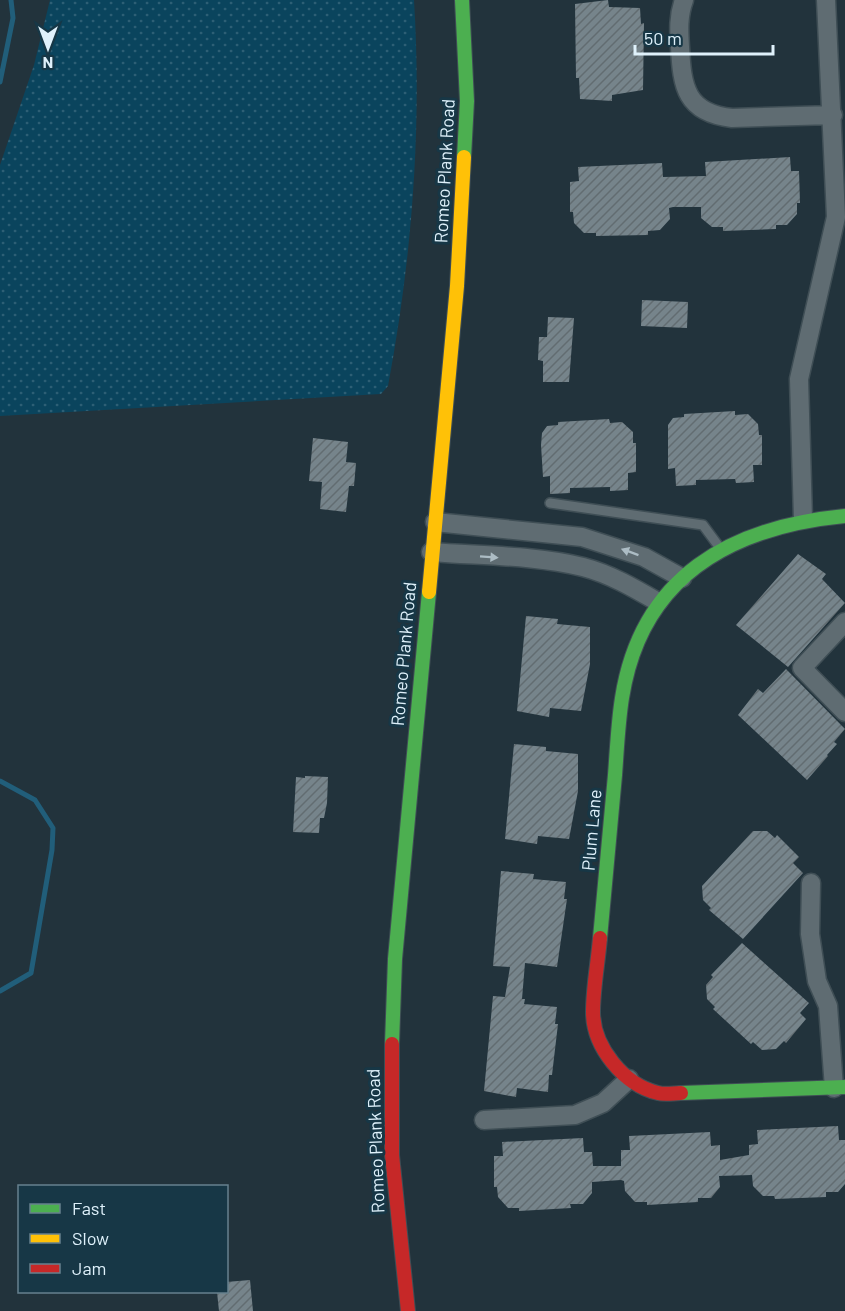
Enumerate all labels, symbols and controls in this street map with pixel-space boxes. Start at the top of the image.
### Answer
north arrow [18,18,78,78]
scale bar [635,18,773,56]
text: 50 m [644,27,682,49]
text: N [43,54,53,73]
street label: Romeo Plank Road [429,98,459,244]
one-way arrow [621,546,639,556]
one-way arrow [480,552,499,561]
street label: Romeo Plank Road [386,581,420,727]
street label: Plum Lane [576,788,606,871]
street label: Romeo Plank Road [361,1068,389,1214]
legend [18,1185,228,1293]
text: Fast [72,1197,106,1219]
text: Slow [72,1227,109,1249]
text: Jam [72,1257,106,1279]

